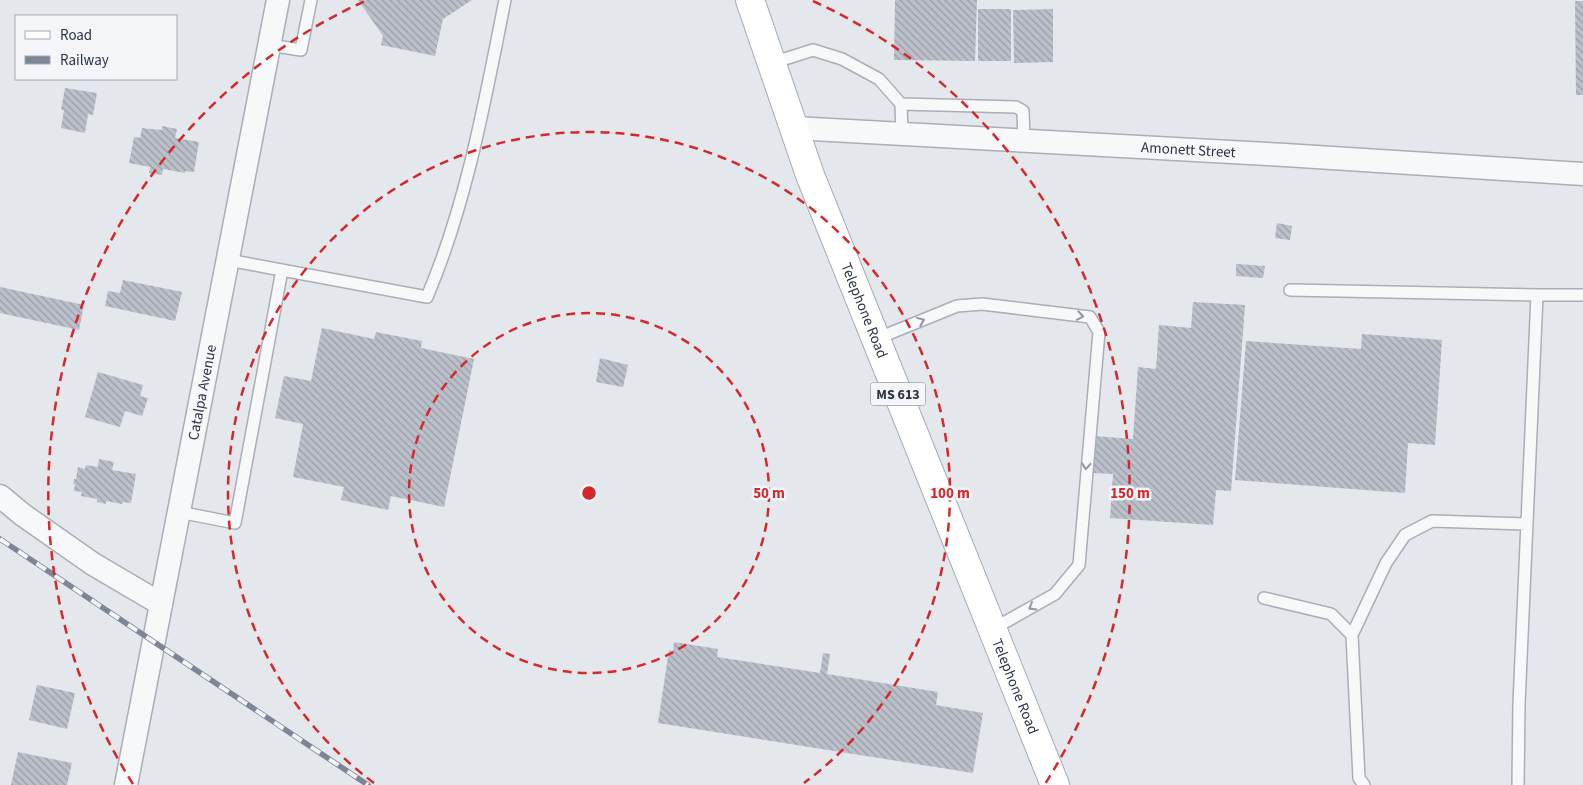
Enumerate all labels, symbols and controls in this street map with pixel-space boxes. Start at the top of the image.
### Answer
legend [15,15,178,80]
text: Road [60,25,92,46]
text: Railway [60,50,109,71]
street label: Amonett Street [1140,137,1236,163]
street label: Telephone Road [835,260,893,362]
one-way arrow [1076,310,1084,320]
one-way arrow [916,316,925,327]
street label: Catalpa Avenue [183,343,222,442]
road number: MS 613 [870,382,926,406]
one-way arrow [1081,463,1092,471]
text: 50 m [753,483,785,504]
text: 100 m [930,483,970,504]
text: 150 m [1110,483,1150,504]
centre of rings [580,484,598,502]
one-way arrow [1028,600,1037,610]
street label: Telephone Road [986,636,1044,737]

